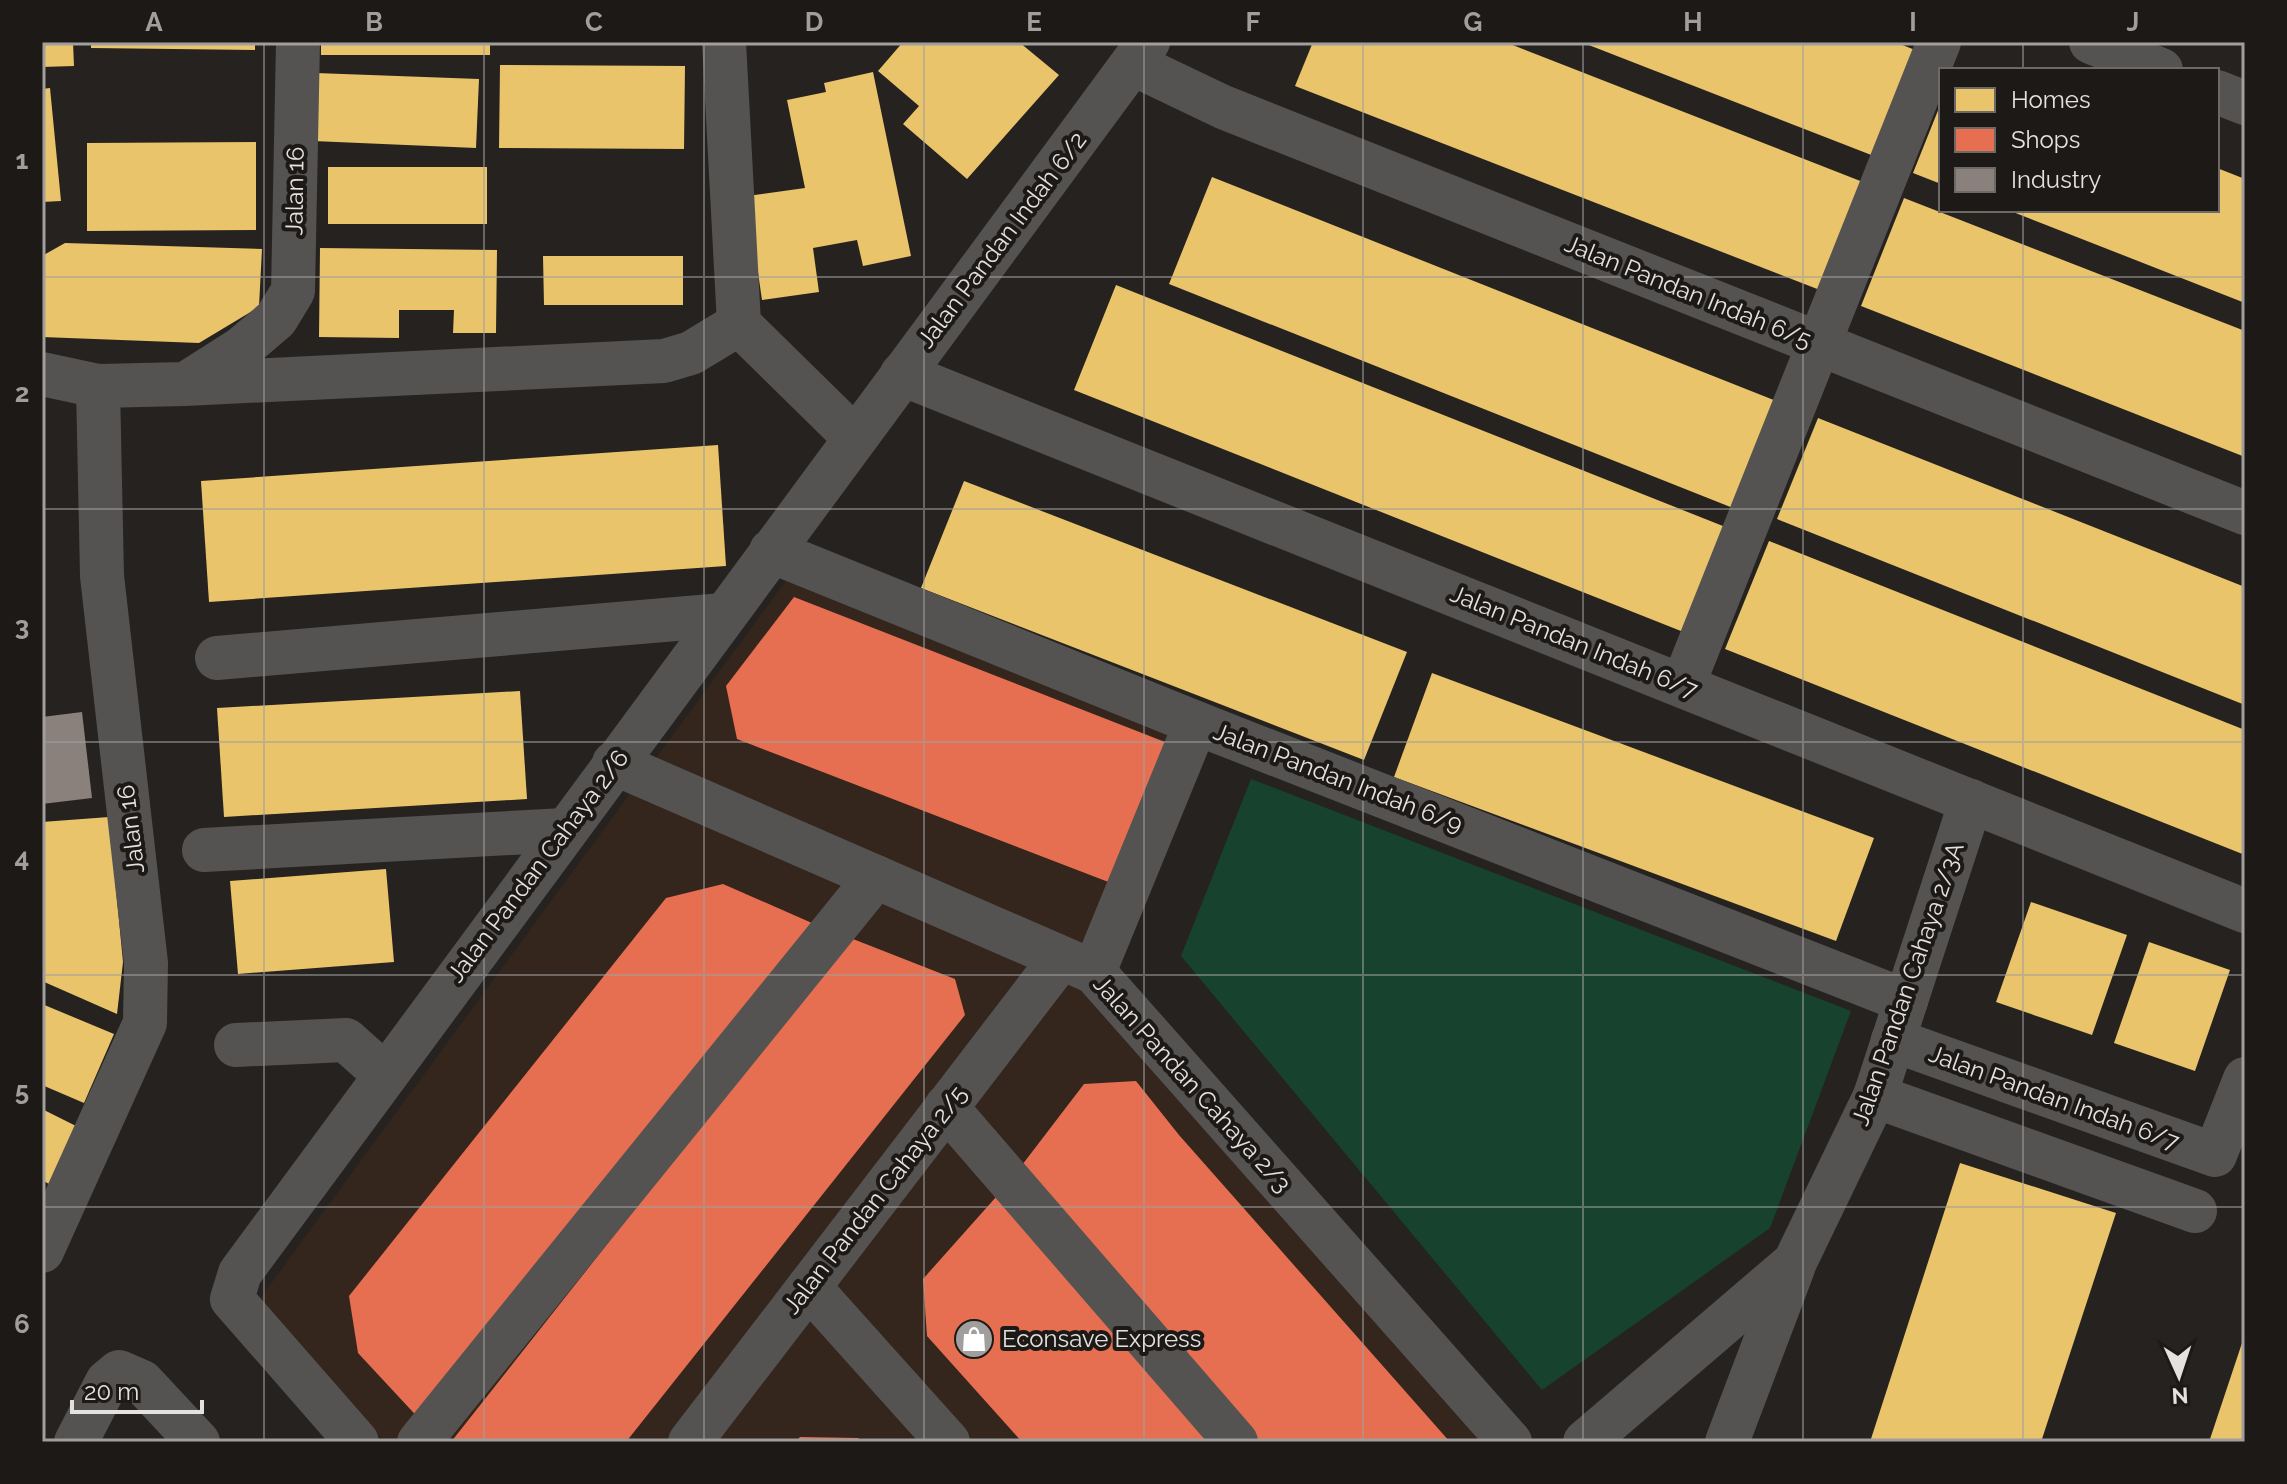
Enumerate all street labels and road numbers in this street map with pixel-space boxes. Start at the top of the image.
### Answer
street label: Jalan Pandan Indah 6/2 [911,126,1092,353]
street label: Jalan 16 [279,146,310,236]
street label: Jalan Pandan Indah 6/5 [1561,229,1816,354]
street label: Jalan Pandan Indah 6/7 [1446,579,1702,704]
street label: Jalan Pandan Indah 6/9 [1210,717,1467,838]
street label: Jalan Pandan Cahaya 2/6 [441,744,634,988]
street label: Jalan 16 [111,783,150,875]
street label: Jalan Pandan Cahaya 2/3A [1845,838,1970,1129]
street label: Jalan Pandan Cahaya 2/3 [1087,969,1297,1198]
street label: Jalan Pandan Indah 6/7 [1925,1039,2183,1156]
street label: Jalan Pandan Cahaya 2/5 [777,1080,973,1320]

